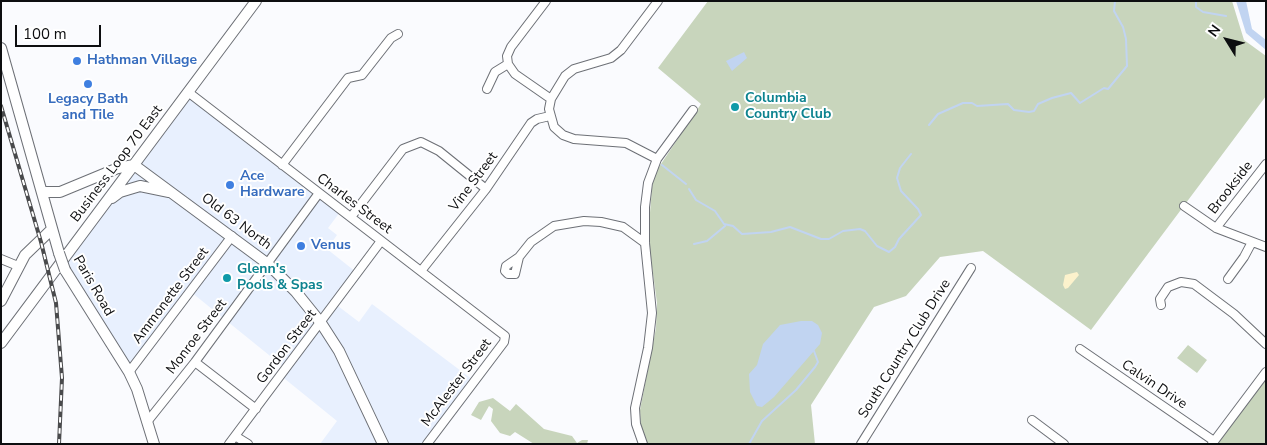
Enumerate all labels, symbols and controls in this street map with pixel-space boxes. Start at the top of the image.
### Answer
scale bar [18,15,104,47]
north arrow [1202,15,1252,65]
text: N [1204,21,1225,41]
text: 100 m [23,24,67,44]
place label: Hathman Village [87,53,197,69]
marker: Hathman Village [71,55,83,67]
marker: Legacy Bath and Tile [82,78,94,90]
place label: Columbia Country Club [745,91,831,124]
place label: Legacy Bath and Tile [48,92,128,124]
marker: Columbia Country Club [729,101,741,113]
street label: Business Loop 70 East [68,102,166,226]
street label: Vine Street [446,149,502,215]
street label: Brookside [1205,158,1257,218]
place label: Ace Hardware [240,169,305,202]
street label: Charles Street [313,170,395,238]
marker: Ace Hardware [224,179,236,191]
street label: Old 63 North [198,190,274,254]
place label: Venus [311,238,351,254]
marker: Venus [295,240,307,252]
street label: Ammonette Street [129,245,213,347]
street label: Paris Road [69,253,117,319]
place label: Glenn's Pools & Spas [237,262,323,294]
marker: Glenn's Pools & Spas [221,272,233,284]
street label: South Country Club Drive [855,276,955,422]
street label: Monroe Street [163,296,231,378]
street label: Gordon Street [254,307,320,387]
street label: McAlester Street [418,336,496,430]
street label: Calvin Drive [1118,357,1190,413]

